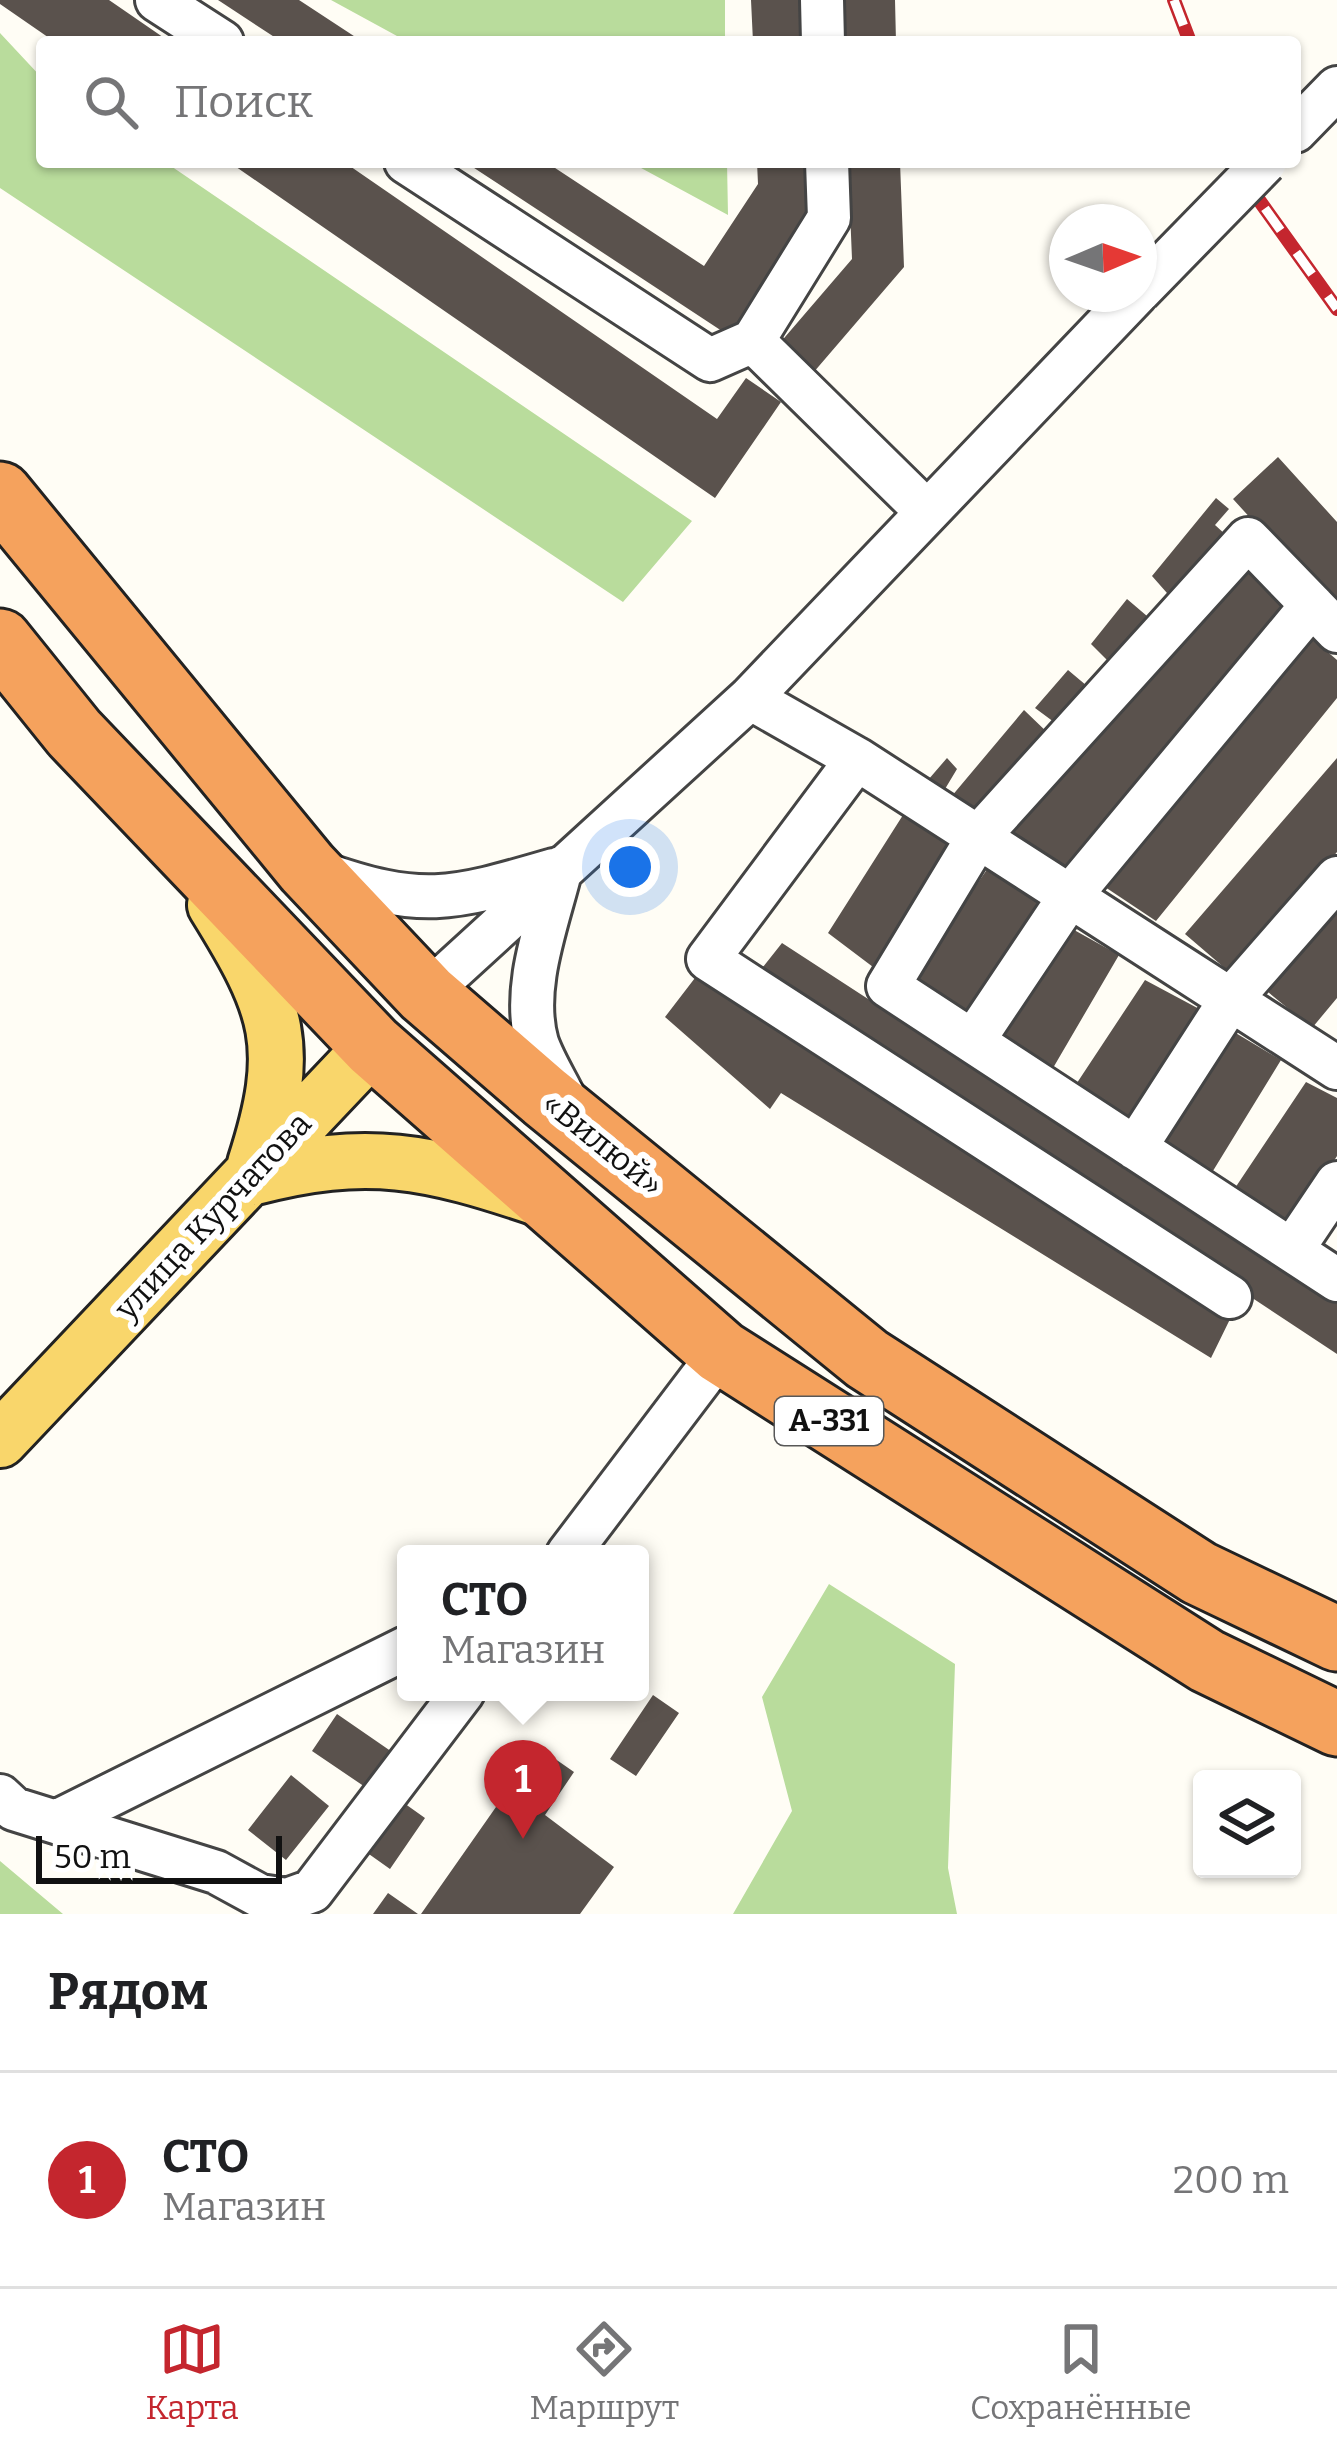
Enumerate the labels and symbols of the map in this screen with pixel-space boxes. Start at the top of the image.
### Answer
north arrow [1049,204,1157,312]
your location [600,837,660,897]
street label: «Вилюй» [534,1083,672,1205]
street label: улица Курчатова [106,1104,320,1329]
road number: А-331 [775,1397,883,1445]
pin: 1 [484,1740,562,1839]
scale bar [36,1830,282,1883]

